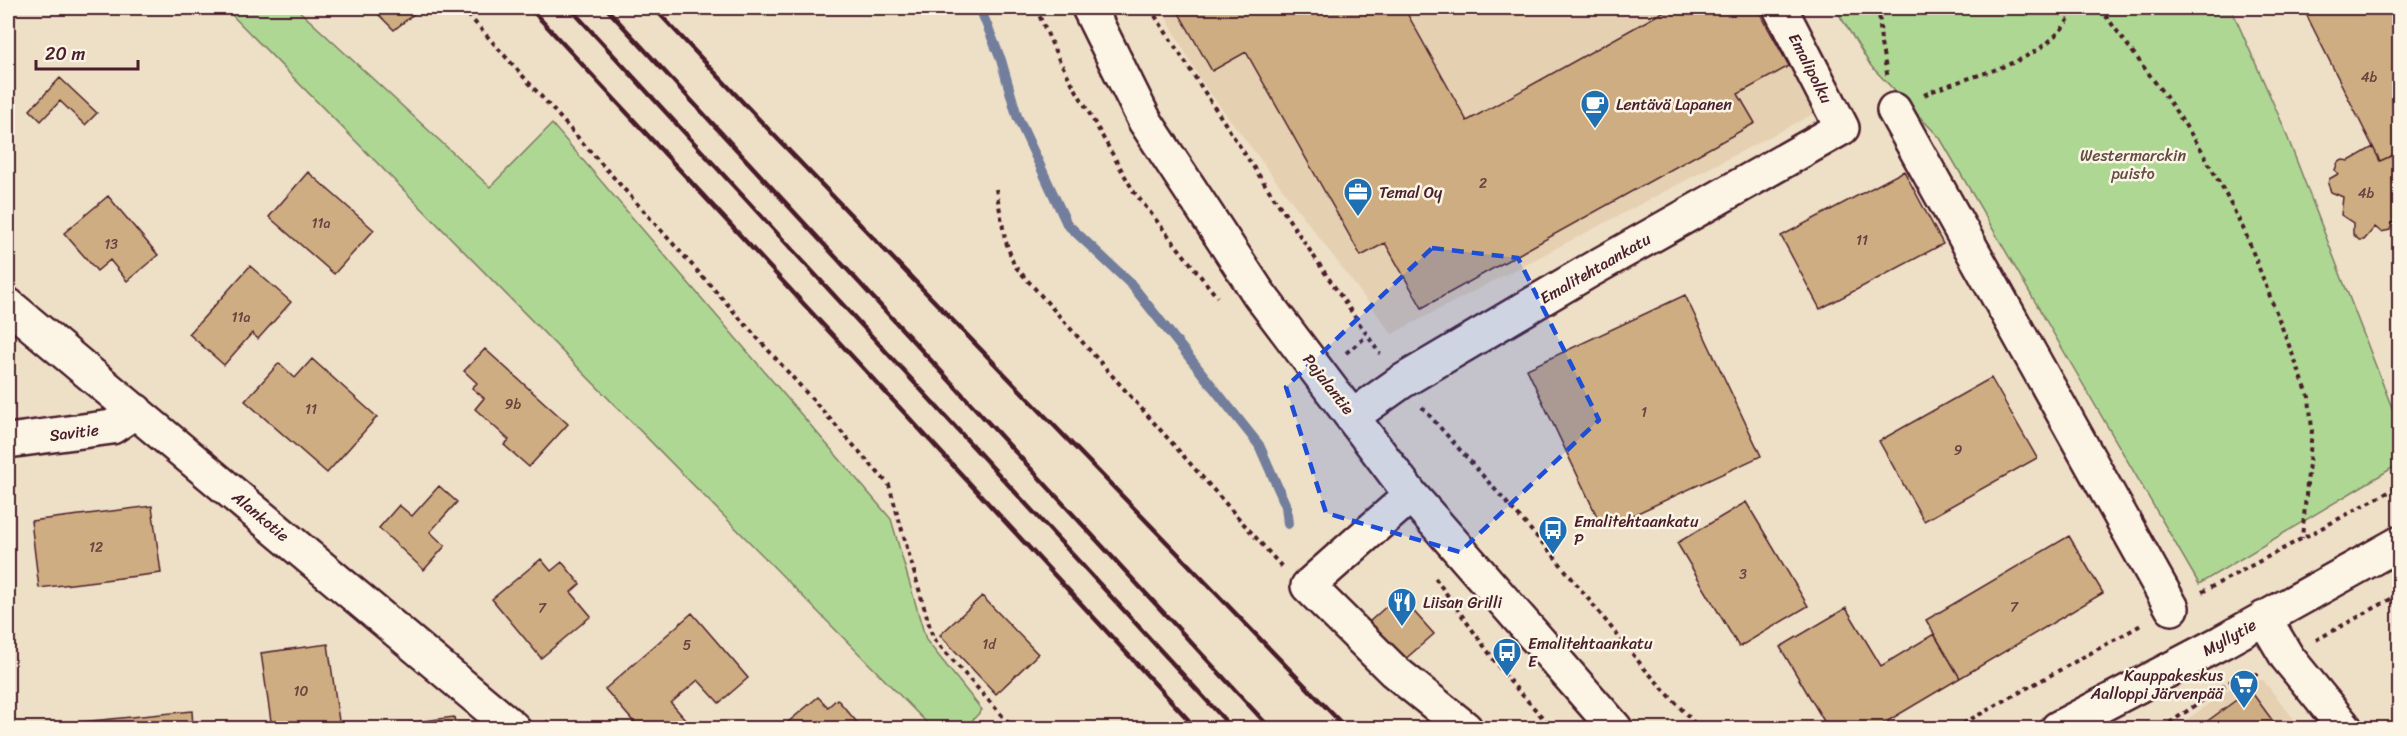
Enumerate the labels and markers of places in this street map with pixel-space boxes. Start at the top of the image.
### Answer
cafe icon: Lentävä Lapanen [1579,88,1611,130]
place label: Lentävä Lapanen [1616,90,1732,119]
office icon: Temal Oy [1342,176,1374,218]
place label: Temal Oy [1379,178,1443,207]
place label: Emalitehtaankatu P [1574,507,1699,554]
bus stop icon: Emalitehtaankatu P [1537,514,1569,556]
restaurant icon: Liisan Grilli [1386,586,1418,628]
place label: Liisan Grilli [1423,588,1502,617]
place label: Emalitehtaankatu E [1528,629,1653,676]
bus stop icon: Emalitehtaankatu E [1491,636,1523,678]
place label: Kauppakeskus Aalloppi Järvenpää [2090,661,2224,708]
supermarket icon: Kauppakeskus Aalloppi Järvenpää [2228,668,2260,710]

